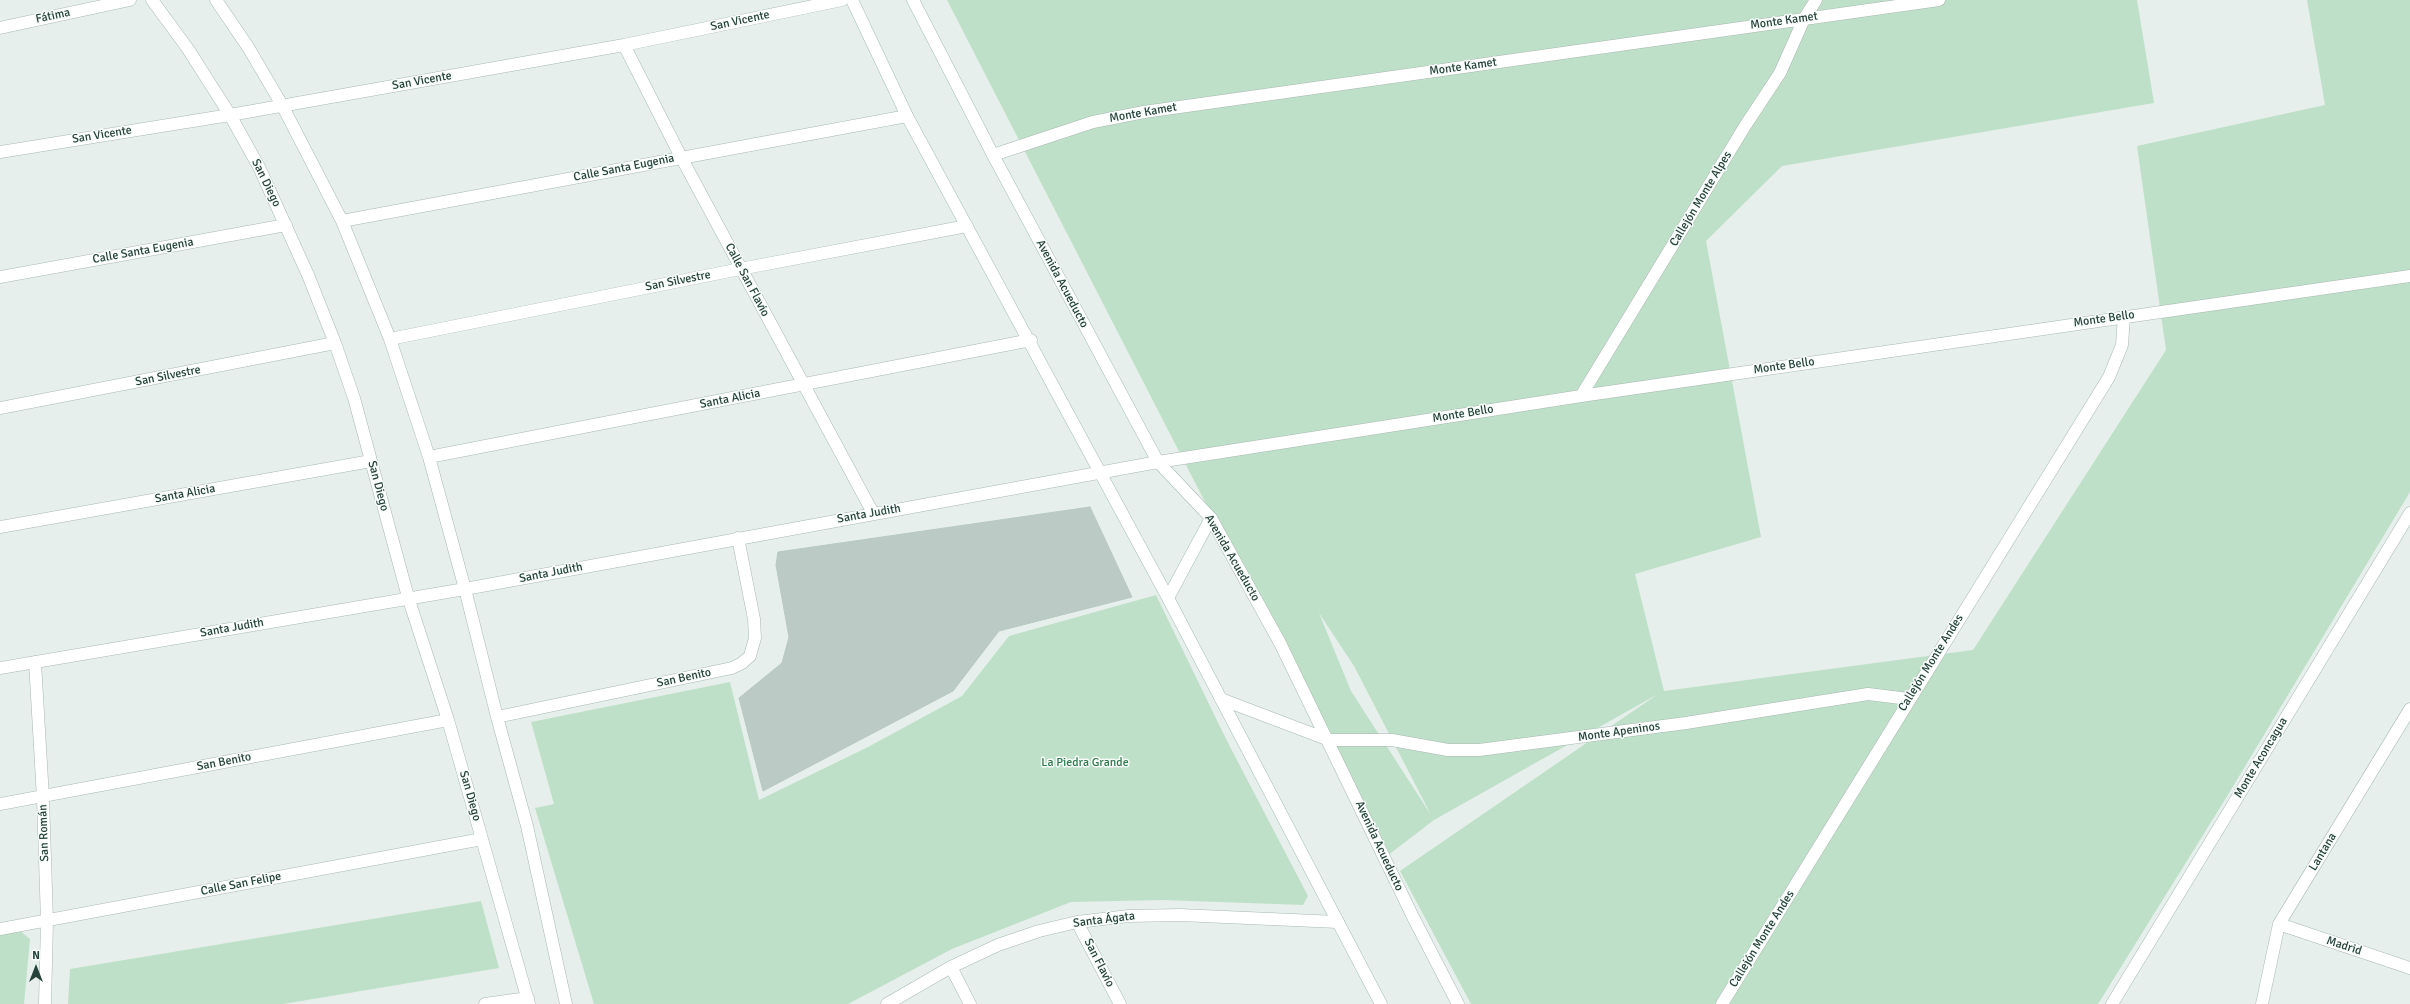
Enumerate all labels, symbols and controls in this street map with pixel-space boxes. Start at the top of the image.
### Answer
street label: Fátima [34,5,72,27]
street label: San Vicente [709,8,771,34]
street label: Monte Kamet [1749,9,1819,33]
street label: Monte Kamet [1428,55,1498,79]
street label: San Vicente [391,69,453,93]
street label: Monte Kamet [1108,100,1178,126]
street label: San Vicente [71,123,133,147]
street label: Callejón Monte Alpes [1667,149,1735,249]
street label: Calle Santa Eugenia [572,151,676,185]
street label: San Diego [248,157,284,209]
street label: Calle Santa Eugenia [91,235,195,267]
street label: Avenida Acueducto [1033,238,1091,330]
street label: Calle San Flavio [722,241,772,319]
street label: San Silvestre [644,268,712,294]
street label: Monte Bello [2073,308,2135,330]
street label: Monte Bello [1753,355,1815,377]
street label: San Silvestre [134,363,202,389]
street label: Santa Alicia [699,386,761,412]
street label: Monte Bello [1431,402,1495,426]
street label: San Diego [364,459,392,513]
street label: Santa Alicia [154,482,216,506]
street label: Santa Judith [836,501,902,527]
street label: Avenida Acueducto [1201,512,1263,604]
street label: Santa Judith [518,560,584,586]
street label: Callejón Monte Andes [1895,612,1967,714]
street label: Santa Judith [199,615,265,641]
street label: San Benito [655,665,713,691]
street label: Monte Aconcagua [2231,715,2291,801]
street label: Monte Apeninos [1577,719,1661,745]
street label: San Benito [195,750,253,774]
park label: La Piedra Grande [1041,756,1129,770]
street label: San Diego [456,769,484,823]
street label: Avenida Acueducto [1352,799,1406,893]
street label: San Román [36,804,52,862]
street label: Lantana [2306,830,2340,874]
street label: Calle San Felipe [200,869,282,899]
street label: Callejón Monte Andes [1726,888,1798,990]
street label: Santa Ágata [1072,909,1136,931]
street label: Madrid [2325,934,2363,958]
street label: San Flavio [1081,936,1117,990]
north arrow [16,948,56,988]
text: N [32,949,40,962]

